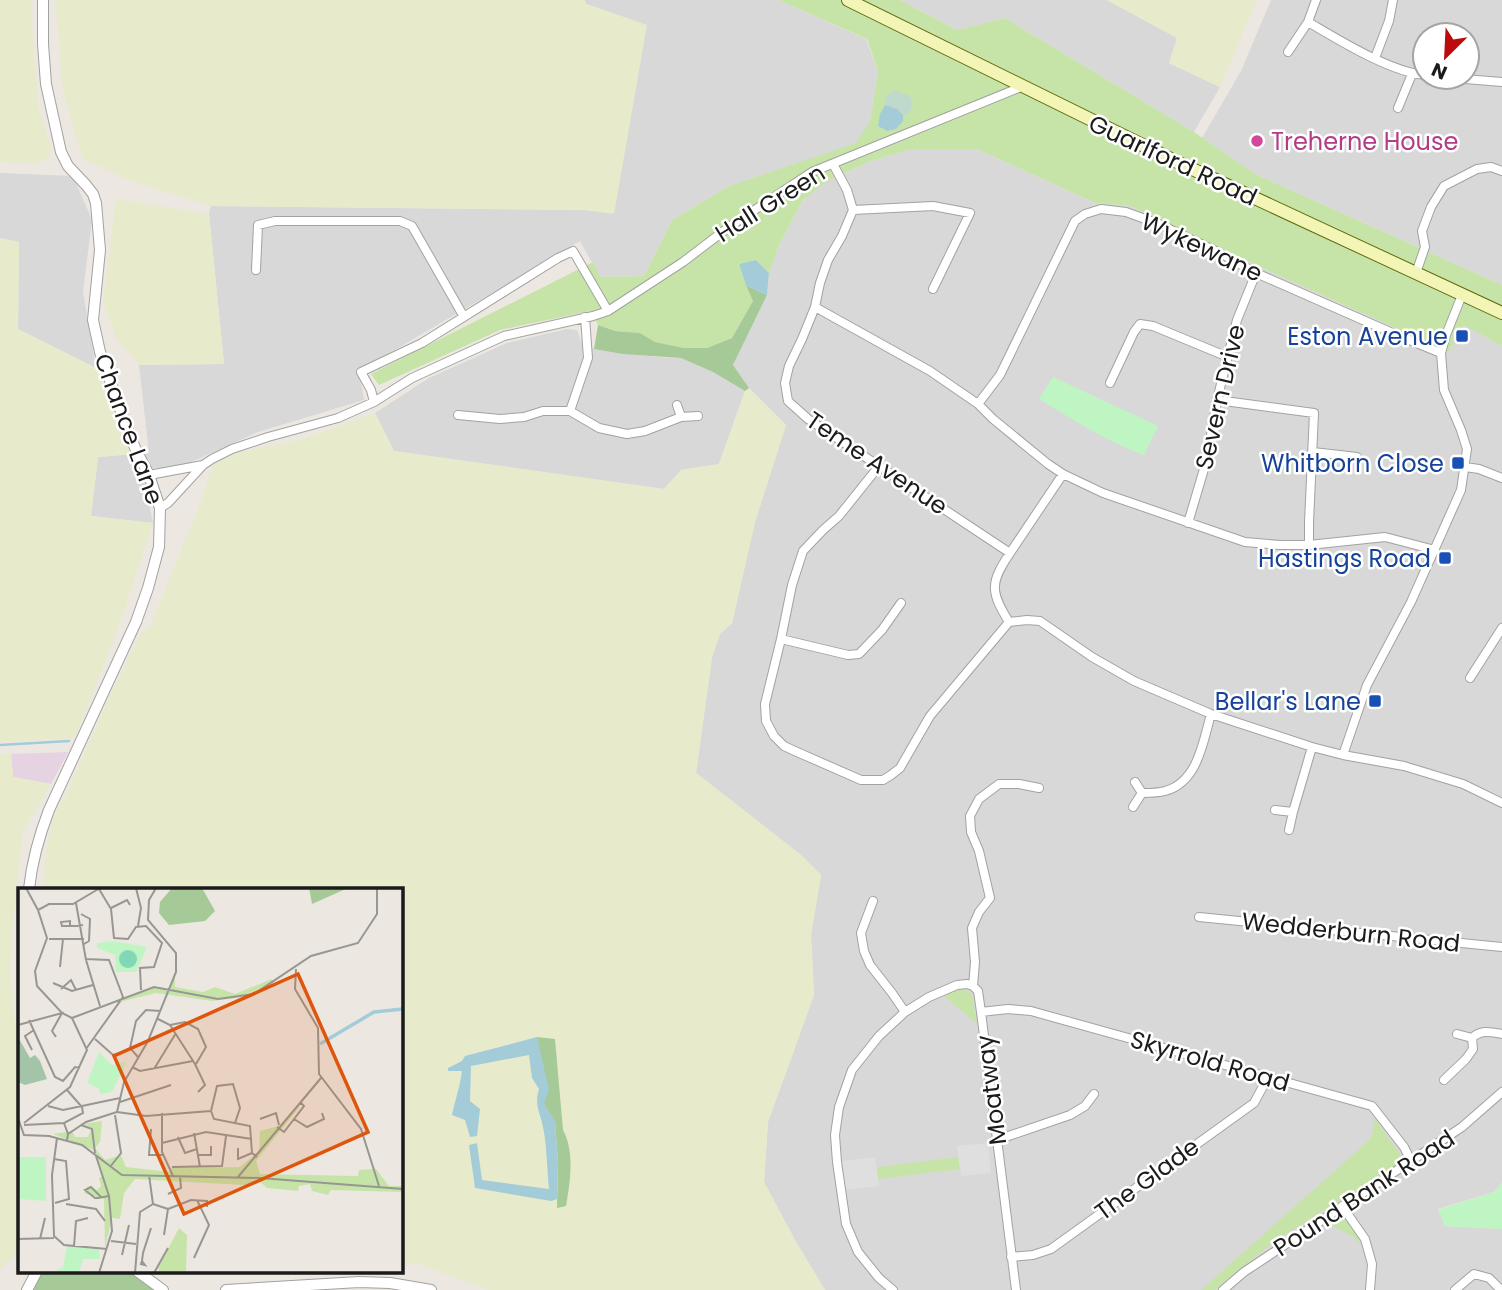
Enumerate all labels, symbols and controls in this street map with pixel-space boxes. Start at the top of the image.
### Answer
north arrow [1411,21,1481,91]
text: N [1427,56,1451,86]
street label: Guarlford Road [1083,107,1263,213]
place label: Treherne House [1271,125,1458,158]
marker: Treherne House [1249,133,1265,149]
street label: Hall Green [709,156,831,250]
street label: Wykewane [1136,205,1268,289]
place label: Eston Avenue [1287,320,1448,353]
street label: Severn Drive [1187,321,1253,473]
marker: Eston Avenue [1454,328,1470,344]
street label: Chance Lane [86,349,172,509]
street label: Teme Avenue [800,403,954,523]
place label: Whitborn Close [1261,447,1444,480]
marker: Whitborn Close [1450,455,1466,471]
place label: Hastings Road [1258,542,1431,575]
marker: Hastings Road [1437,550,1453,566]
place label: Bellar's Lane [1215,685,1361,718]
marker: Bellar's Lane [1367,693,1383,709]
inset map [18,888,402,1272]
street label: Wedderburn Road [1240,904,1462,960]
street label: Skyrrold Road [1127,1023,1293,1099]
street label: Moatway [968,1033,1014,1147]
street label: Pound Bank Road [1267,1122,1461,1264]
street label: The Glade [1088,1130,1206,1228]

